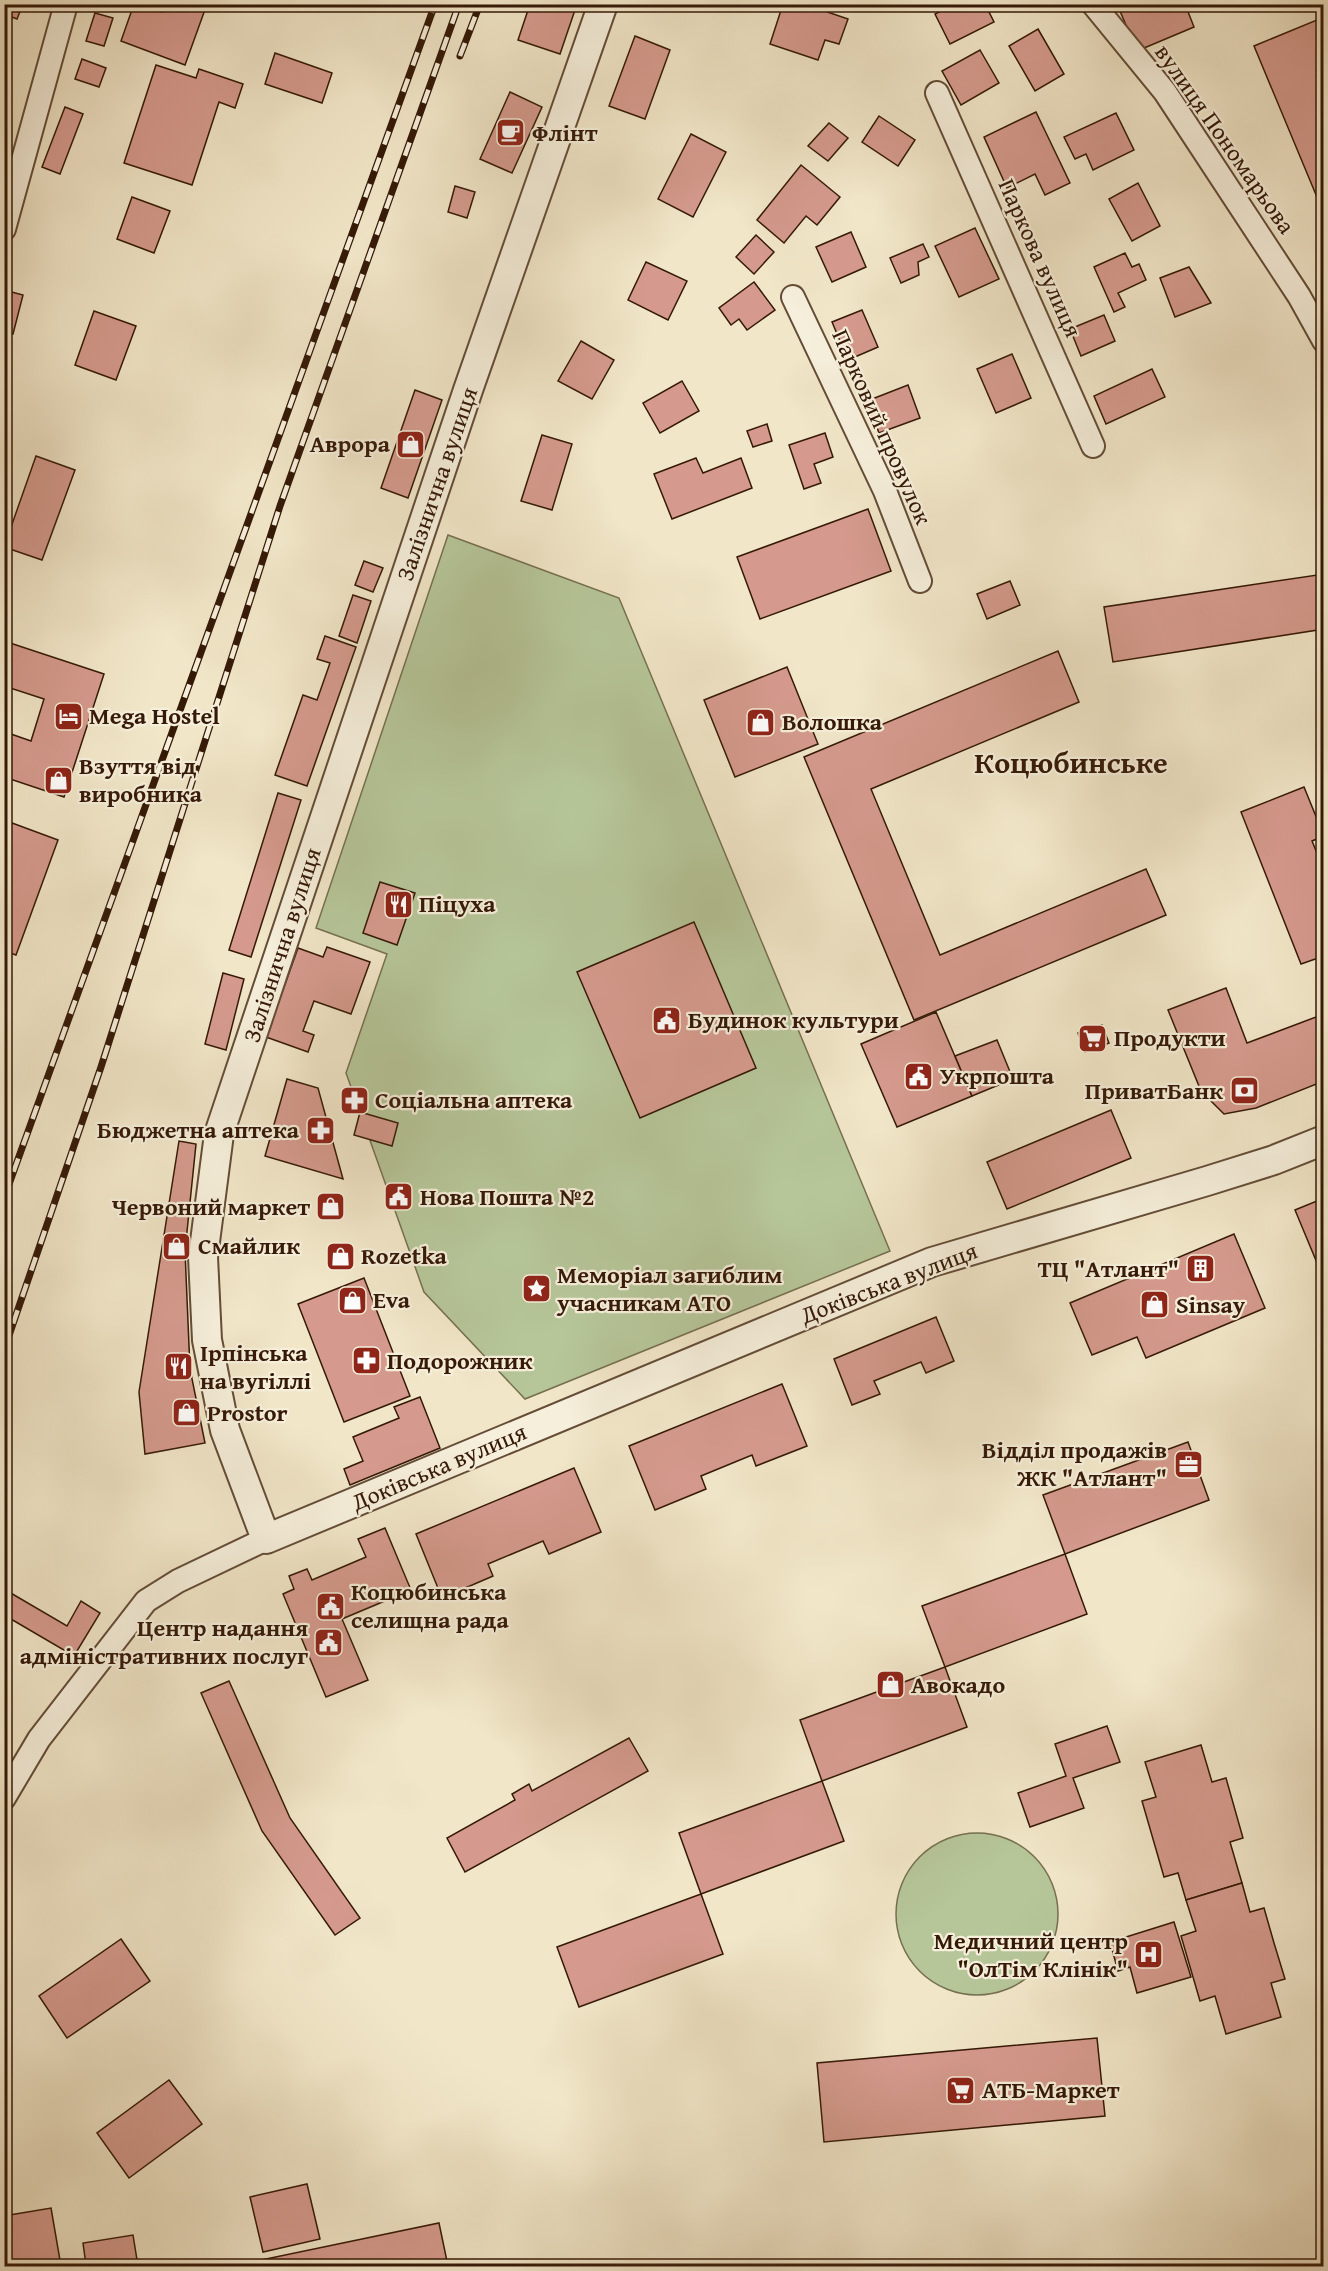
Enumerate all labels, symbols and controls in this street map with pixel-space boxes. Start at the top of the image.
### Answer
street label: вулиця Пономарьова [1147,37,1304,241]
place label: Флінт [532,115,598,150]
cafe icon: Флінт [495,117,527,149]
street label: Паркова вулиця [990,173,1091,343]
street label: Парковий провулок [824,323,942,531]
street label: Залізнична вулиця [387,382,486,586]
place label: Аврора [310,426,391,461]
shop icon: Аврора [395,428,427,460]
place label: Mega Hostel [89,698,220,733]
hotel icon: Mega Hostel [52,700,84,732]
place label: Волошка [782,704,883,739]
shop icon: Волошка [745,706,777,738]
district label: Коцюбинське [974,740,1168,784]
place label: Взуття від виробника [79,748,203,811]
shop icon: Взуття від виробника [42,764,74,796]
street label: Залізнична вулиця [234,843,330,1047]
place label: Піцуха [419,886,496,921]
restaurant icon: Піцуха [382,888,414,920]
place label: Будинок культури [688,1002,899,1037]
public building icon: Будинок культури [651,1004,683,1036]
place label: Продукти [1114,1020,1226,1055]
supermarket icon: Продукти [1077,1022,1109,1054]
place label: Укрпошта [940,1058,1055,1093]
public building icon: Укрпошта [903,1060,935,1092]
place label: ПриватБанк [1085,1073,1223,1108]
bank icon: ПриватБанк [1228,1075,1260,1107]
place label: Соціальна аптека [375,1082,573,1117]
pharmacy icon: Соціальна аптека [338,1084,370,1116]
place label: Бюджетна аптека [97,1112,300,1147]
pharmacy icon: Бюджетна аптека [304,1114,336,1146]
place label: Нова Пошта №2 [420,1179,594,1214]
public building icon: Нова Пошта №2 [383,1181,415,1213]
place label: Червоний маркет [111,1189,310,1224]
shop icon: Червоний маркет [315,1191,347,1223]
place label: Смайлик [198,1228,300,1263]
shop icon: Смайлик [161,1230,193,1262]
street label: Доківська вулиця [794,1233,982,1333]
place label: Rozetka [361,1238,448,1273]
shop icon: Rozetka [324,1240,356,1272]
place label: ТЦ "Атлант" [1038,1251,1179,1286]
building icon: ТЦ "Атлант" [1184,1253,1216,1285]
place label: Меморіал загиблим учасникам АТО [556,1257,782,1320]
place icon: Меморіал загиблим учасникам АТО [520,1273,552,1305]
place label: Eva [373,1282,411,1317]
shop icon: Eva [336,1284,368,1316]
place label: Sinsay [1176,1287,1246,1322]
shop icon: Sinsay [1139,1289,1171,1321]
place label: Ірпінська на вугіллі [200,1335,311,1398]
place label: Подорожник [387,1343,533,1378]
pharmacy icon: Подорожник [350,1345,382,1377]
restaurant icon: Ірпінська на вугіллі [163,1351,195,1383]
place label: Prostor [207,1395,288,1430]
shop icon: Prostor [170,1397,202,1429]
street label: Доківська вулиця [345,1414,532,1520]
place label: Відділ продажів ЖК "Атлант" [982,1432,1167,1495]
office icon: Відділ продажів ЖК "Атлант" [1172,1448,1204,1480]
place label: Коцюбинська селищна рада [351,1574,509,1637]
public building icon: Коцюбинська селищна рада [314,1590,346,1622]
place label: Центр надання адміністративних послуг [20,1610,308,1673]
public building icon: Центр надання адміністративних послуг [313,1626,345,1658]
place label: Авокадо [911,1667,1006,1702]
shop icon: Авокадо [874,1669,906,1701]
place label: Медичний центр "ОлТім Клінік" [934,1923,1128,1986]
hospital icon: Медичний центр "ОлТім Клінік" [1133,1939,1165,1971]
place label: АТБ-Маркет [982,2072,1120,2107]
supermarket icon: АТБ-Маркет [945,2074,977,2106]

